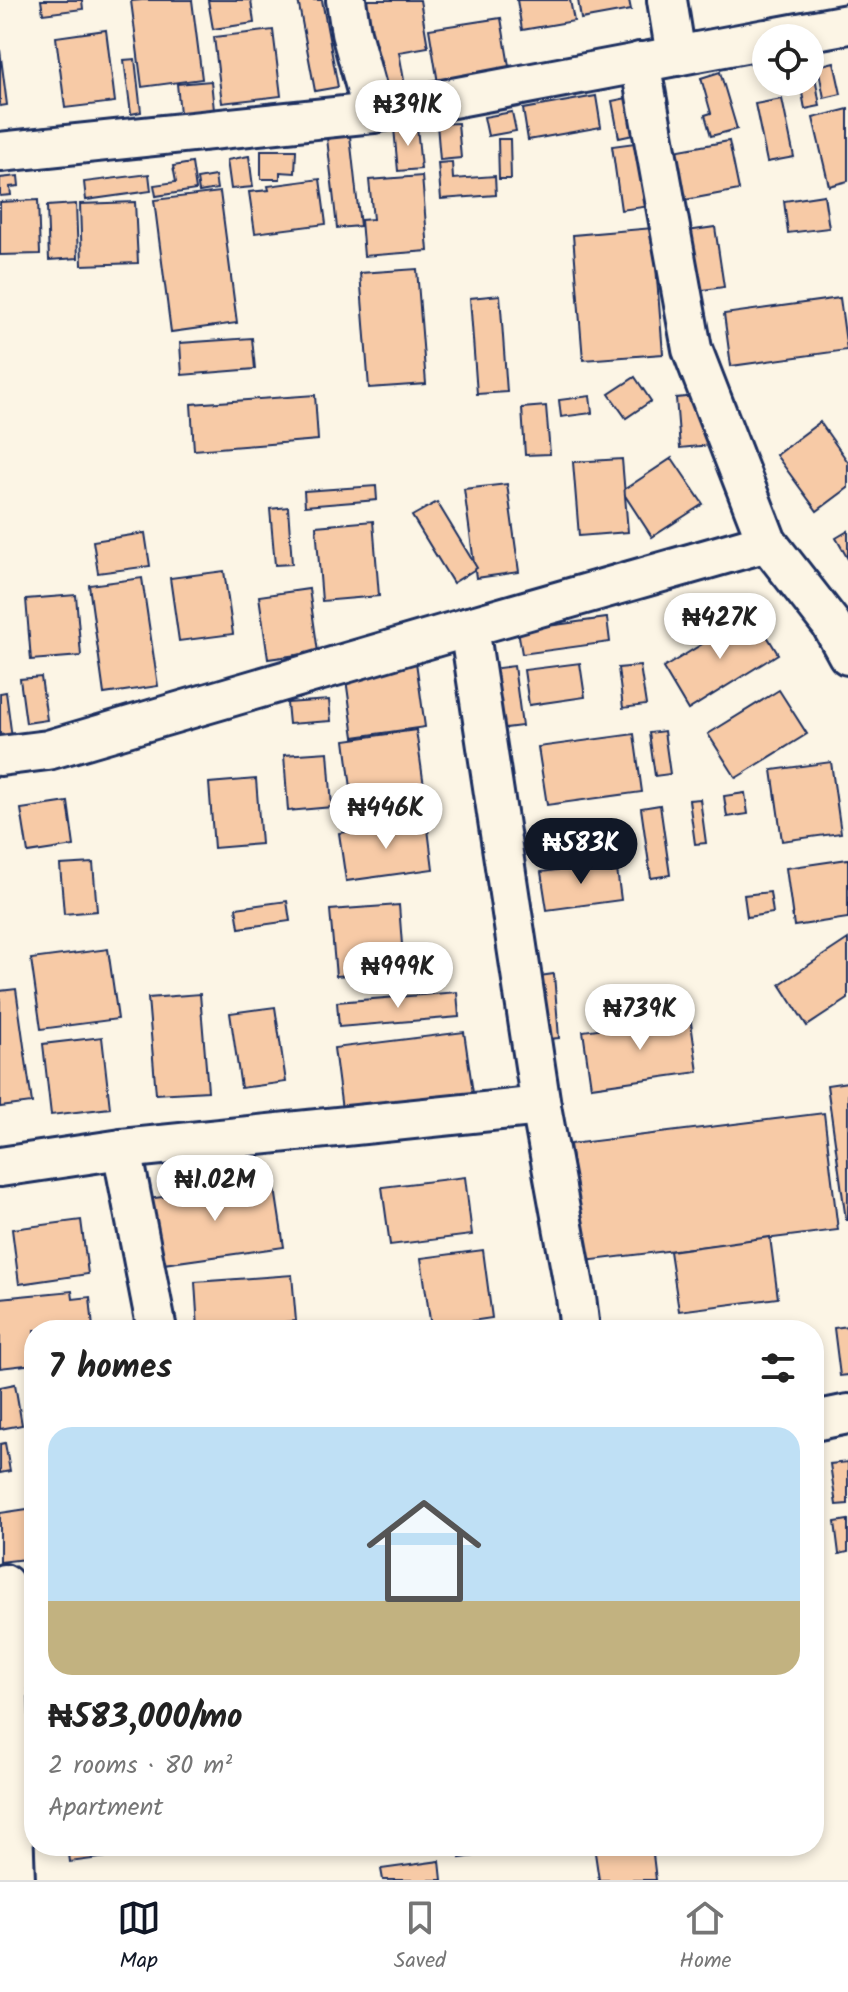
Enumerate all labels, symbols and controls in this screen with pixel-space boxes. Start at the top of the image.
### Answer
map controls [752,24,824,96]
button: locate [752,24,824,96]
pin: ₦391K [352,80,464,148]
text: ₦391K [373,85,443,127]
pin: ₦427K [664,593,776,661]
text: ₦427K [682,598,758,640]
pin: ₦446K [330,783,442,851]
text: ₦446K [348,788,424,830]
pin: ₦583K [525,818,637,886]
text: ₦583K [542,823,620,865]
pin: ₦999K [342,942,454,1010]
text: ₦999K [361,947,435,989]
pin: ₦739K [584,984,696,1052]
text: ₦739K [603,989,677,1031]
pin: ₦1.02M [150,1155,280,1223]
text: ₦1.02M [175,1160,255,1202]
text: 7 homes [48,1341,172,1395]
icon: filters [756,1346,800,1390]
icon: home [352,1479,496,1623]
text: ₦583,000/mo [48,1691,243,1745]
text: 2 rooms · 80 m² [48,1745,232,1787]
text: Apartment [48,1787,163,1829]
tab: Map [117,1896,161,1979]
tab: Saved [394,1896,446,1979]
tab: Home [679,1896,731,1979]

